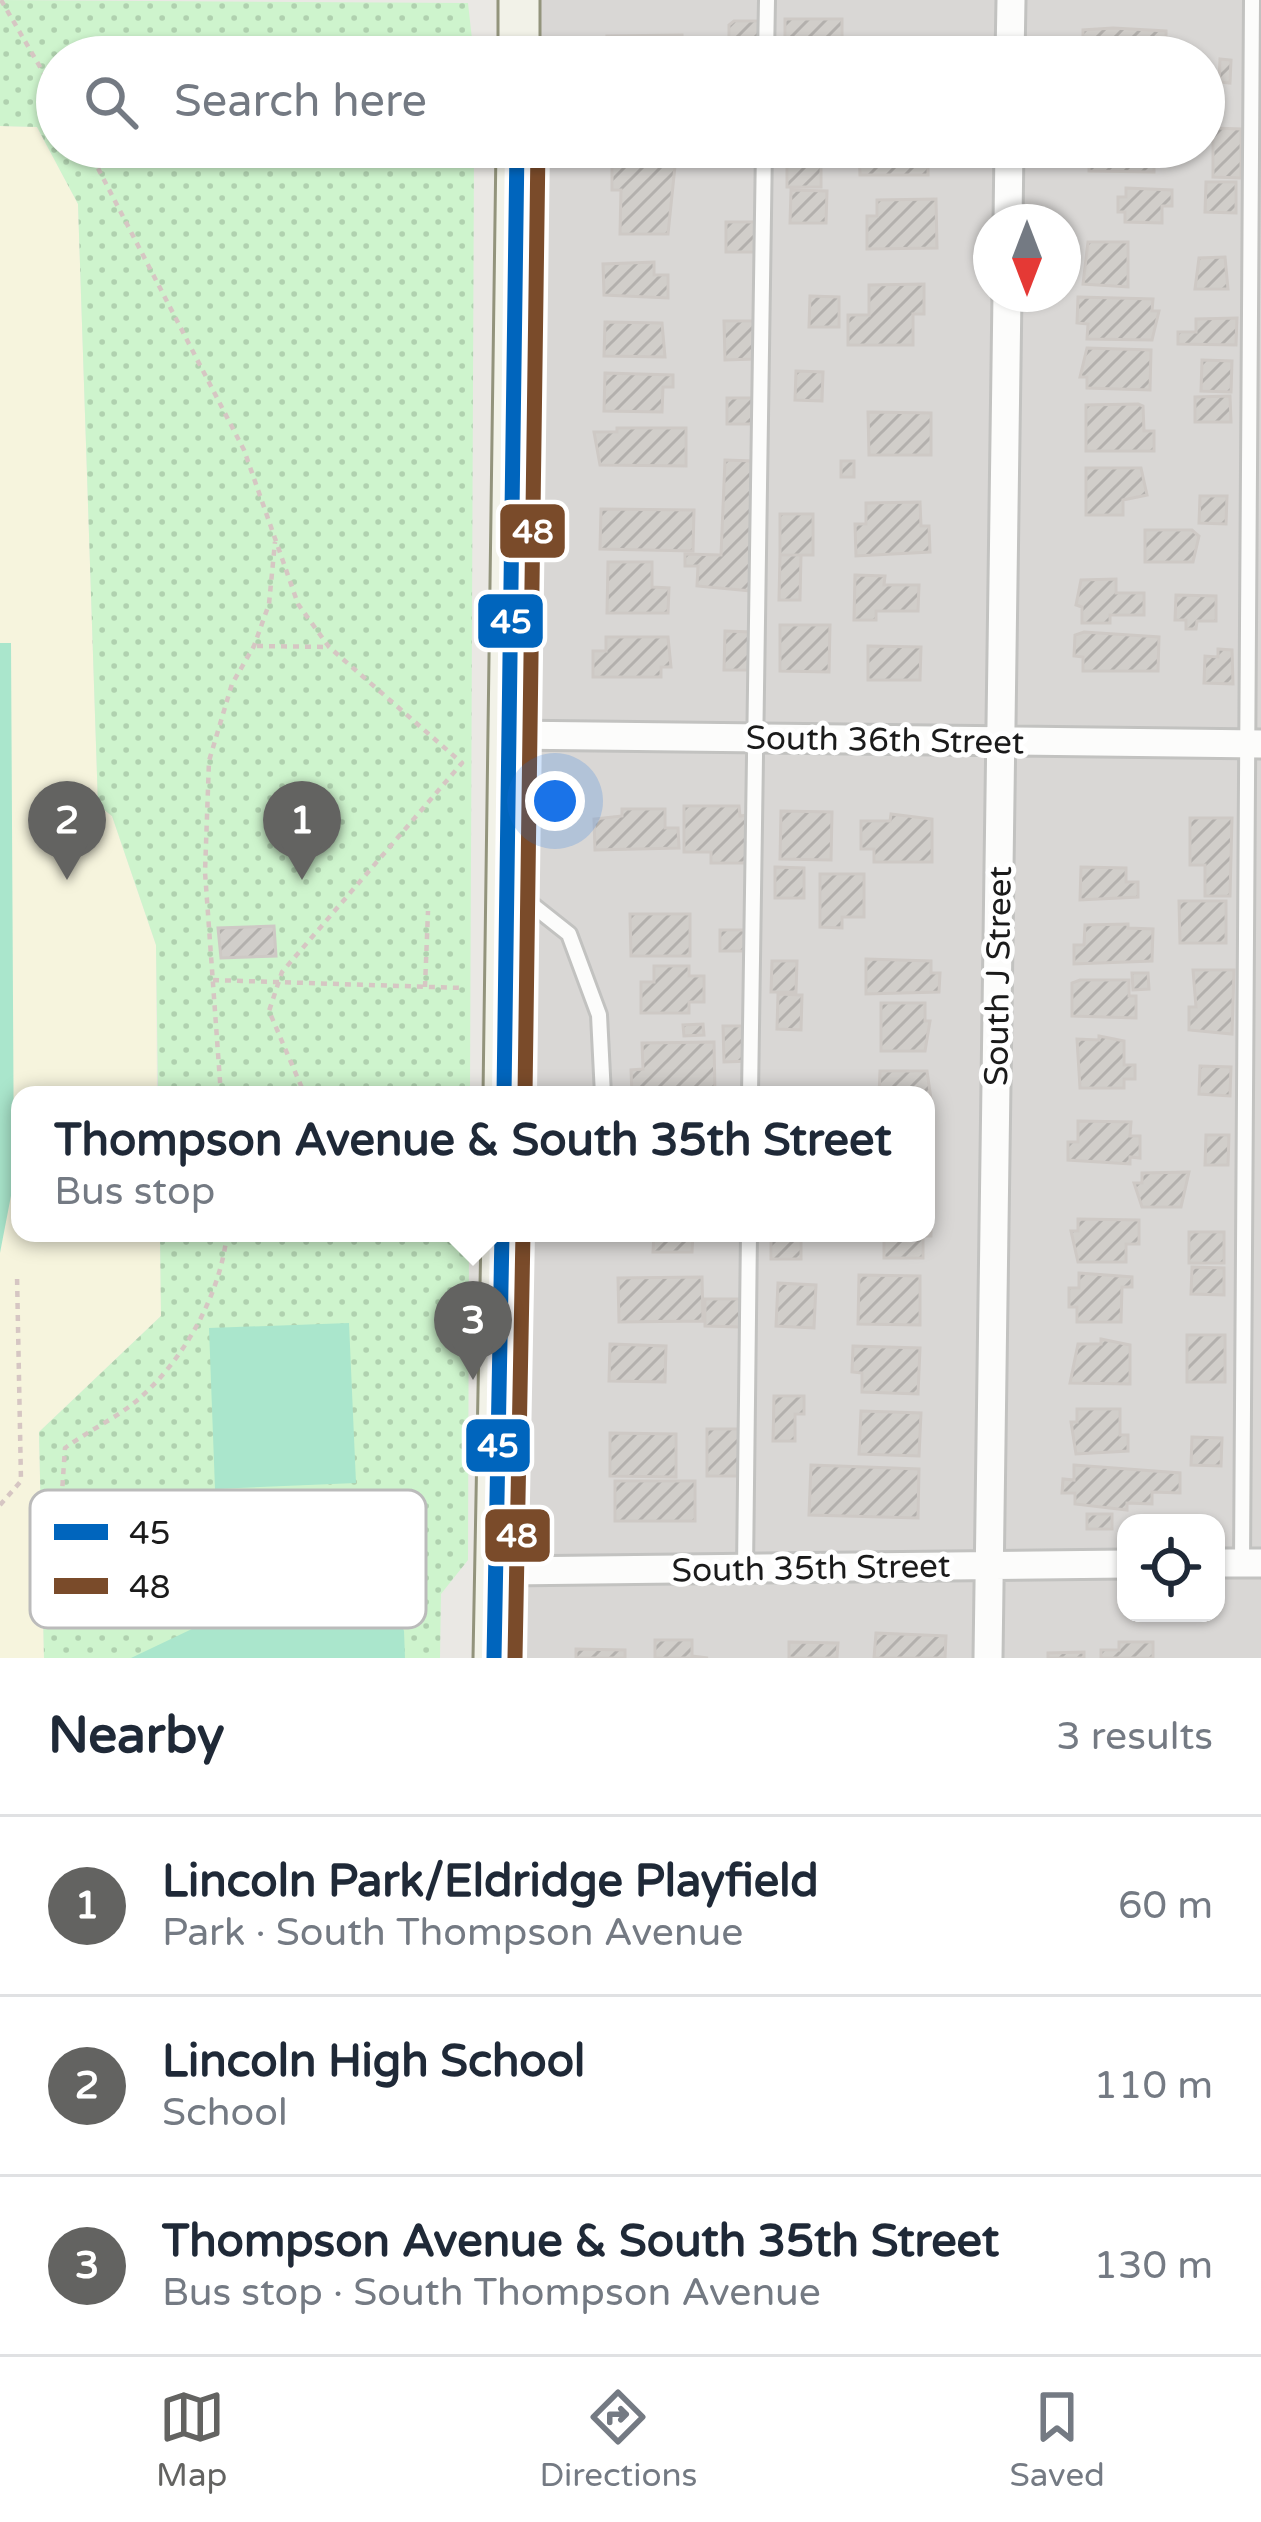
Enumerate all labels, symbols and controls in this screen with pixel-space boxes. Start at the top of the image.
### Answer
search box [36,36,1225,168]
icon: search [78,69,144,135]
text: Search here [174,75,427,129]
north arrow [973,204,1081,312]
line badge: 48 [498,502,567,560]
text: 48 [512,513,554,552]
line badge: 45 [476,592,545,650]
text: 45 [490,603,532,642]
street label: South 36th Street [745,719,1025,762]
your location [525,771,585,831]
pin: 2 [28,781,106,880]
pin: 1 [263,781,341,880]
street label: South J Street [977,866,1020,1086]
popup [11,1086,935,1242]
text: Thompson Avenue & South 35th Street [54,1114,892,1168]
text: Bus stop [54,1168,215,1215]
pin: 3 [434,1281,512,1380]
line badge: 45 [464,1417,532,1474]
text: 45 [477,1427,519,1466]
legend [30,1490,426,1628]
line badge: 48 [483,1507,552,1564]
text: 45 [129,1514,170,1553]
map controls [1117,1514,1225,1622]
button: locate [1117,1514,1225,1622]
text: 48 [496,1517,538,1556]
street label: South 35th Street [671,1547,951,1590]
text: 48 [129,1568,170,1607]
text: Nearby [48,1705,225,1767]
text: 3 results [1056,1713,1213,1760]
text: Lincoln Park/Eldridge Playfield [162,1855,819,1909]
text: 1 [75,1882,99,1929]
text: 60 m [1118,1882,1213,1929]
text: Park · South Thompson Avenue [162,1909,743,1956]
text: Lincoln High School [162,2035,585,2089]
text: 2 [75,2062,99,2109]
text: 110 m [1094,2062,1213,2109]
text: School [162,2089,288,2136]
text: Thompson Avenue & South 35th Street [162,2215,999,2269]
text: 3 [75,2242,99,2289]
text: 130 m [1094,2242,1213,2289]
text: Bus stop · South Thompson Avenue [162,2269,821,2316]
tab: Map [156,2384,227,2495]
tab: Directions [539,2384,697,2495]
tab: Saved [1010,2384,1105,2495]

